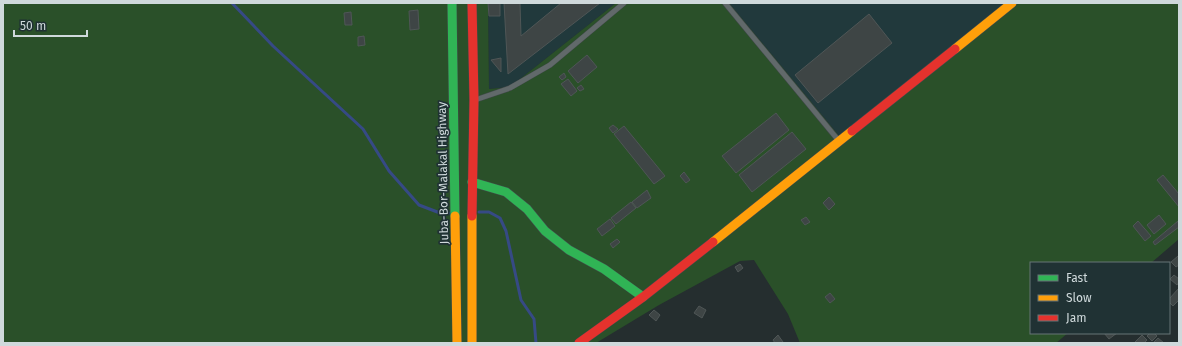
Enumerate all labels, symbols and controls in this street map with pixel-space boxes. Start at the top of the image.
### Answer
scale bar [14,12,87,38]
text: 50 m [20,19,46,33]
street label: Juba-Bor-Malakal Highway [435,102,451,244]
legend [1030,262,1170,334]
text: Fast [1066,271,1088,285]
text: Slow [1066,291,1092,305]
text: Jam [1066,311,1086,325]

